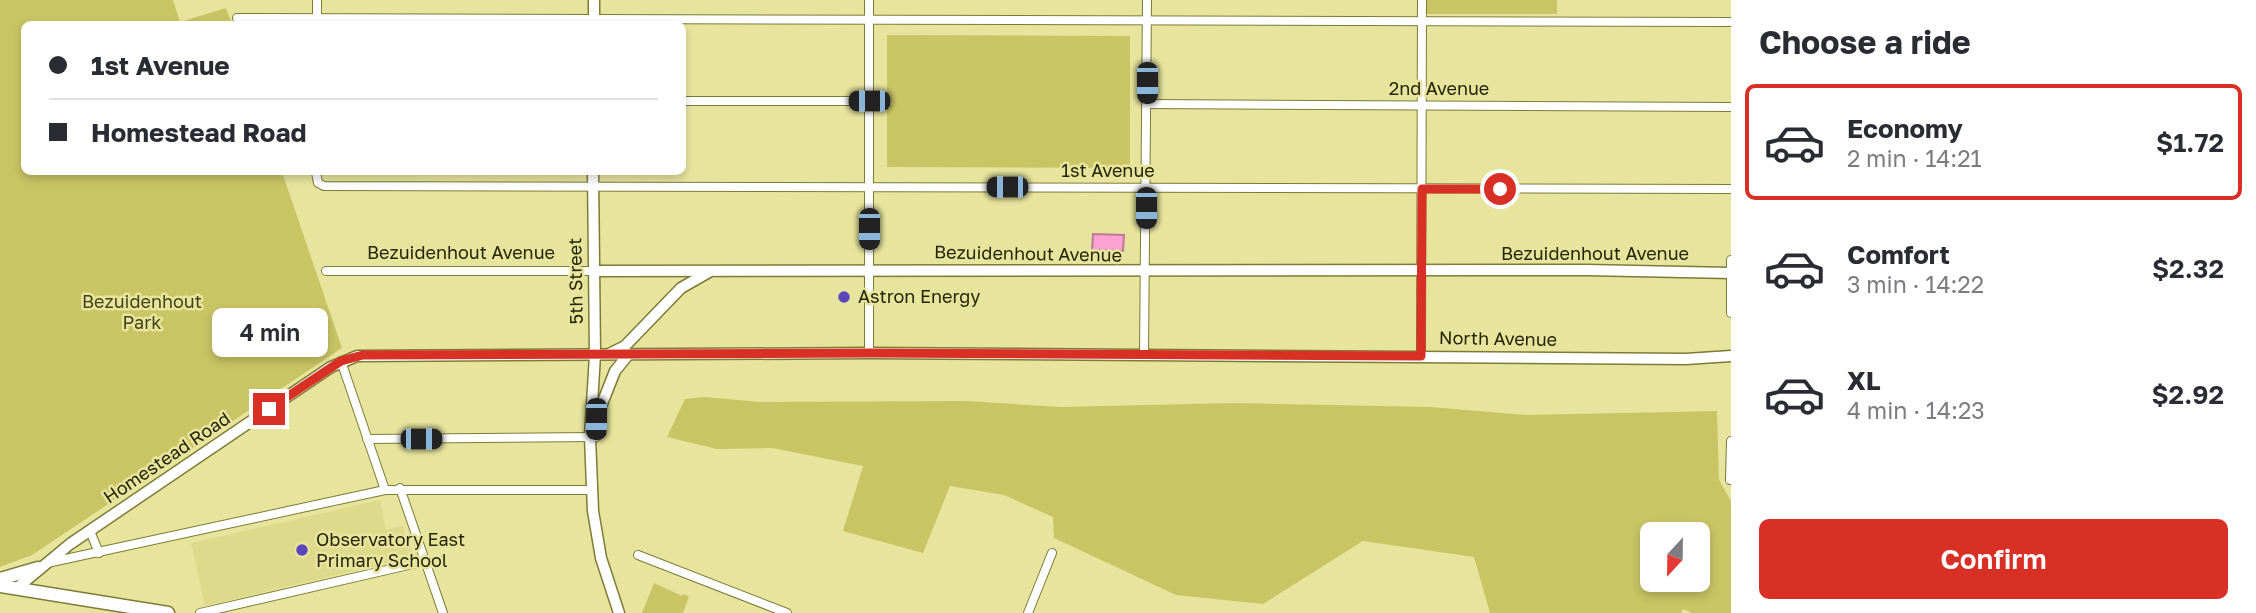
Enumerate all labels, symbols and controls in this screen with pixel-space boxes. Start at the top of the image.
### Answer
text: Choose a ride [1759,23,1971,61]
text: 1st Avenue [91,50,230,81]
car [1137,62,1158,104]
street label: 2nd Avenue [1389,77,1489,99]
car [849,91,891,112]
icon: car [1763,111,1826,174]
text: Economy [1847,113,1963,144]
text: Homestead Road [91,117,307,148]
text: $1.72 [2156,127,2224,158]
text: 2 min · 14:21 [1847,144,1982,172]
street label: 1st Avenue [1061,159,1155,181]
route start [1484,173,1516,205]
car [987,177,1029,198]
car [1136,187,1157,229]
car [859,208,880,250]
icon: car [1763,237,1826,300]
street label: 5th Street [563,238,587,324]
text: Comfort [1847,239,1950,270]
street label: Bezuidenhout Avenue [934,240,1122,266]
street label: Bezuidenhout Avenue [367,241,555,263]
street label: Bezuidenhout Avenue [1501,242,1689,264]
text: $2.32 [2152,253,2224,284]
text: 3 min · 14:22 [1847,270,1984,298]
place label: Astron Energy [858,285,980,307]
marker: Astron Energy [836,289,852,305]
park label: Bezuidenhout Park [82,290,202,333]
callout: 4 min [211,308,327,356]
text: 4 min [240,318,300,346]
street label: North Avenue [1439,326,1557,350]
icon: car [1763,363,1826,426]
text: XL [1847,365,1881,396]
text: $2.92 [2151,379,2224,410]
route end [253,393,285,425]
text: 4 min · 14:23 [1847,396,1985,424]
car [586,398,607,440]
street label: Homestead Road [99,407,234,508]
car [401,429,443,450]
button: Confirm [1759,519,2228,599]
north arrow [1640,522,1710,592]
map controls [1640,522,1710,592]
place label: Observatory East Primary School [316,528,465,571]
marker: Observatory East Primary School [294,542,310,558]

